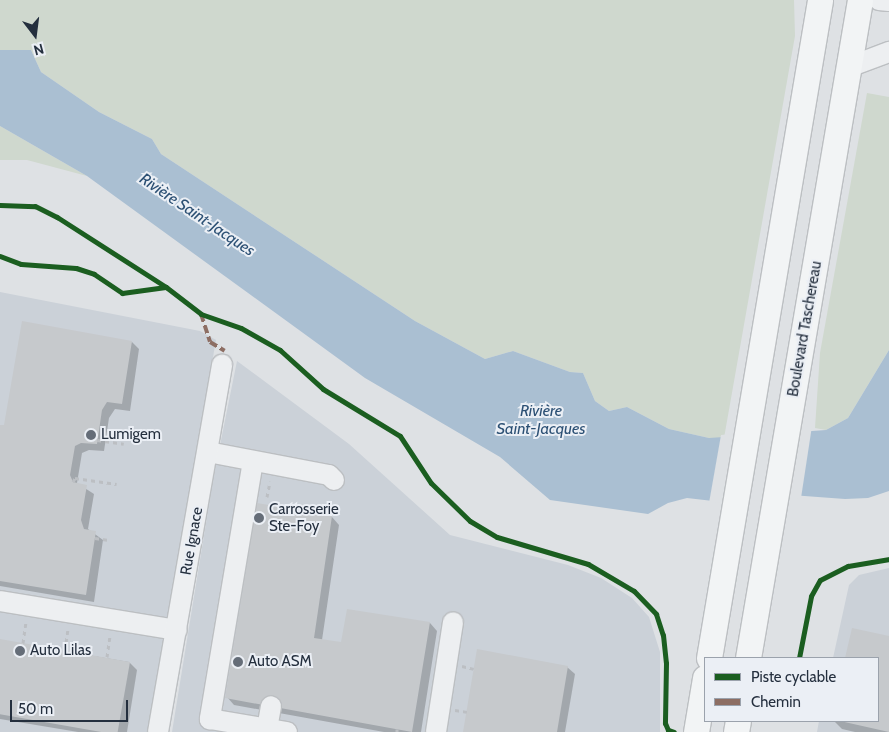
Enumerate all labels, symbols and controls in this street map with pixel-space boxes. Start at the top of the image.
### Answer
north arrow [10,10,60,60]
text: N [32,40,46,59]
water label: Rivière Saint-Jacques [136,169,258,261]
street label: Boulevard Taschereau [784,260,826,398]
water label: Rivière Saint-Jacques [496,401,586,439]
place label: Lumigem [101,426,161,444]
marker: Lumigem [85,429,97,441]
place label: Carrosserie Ste-Foy [269,500,339,535]
street label: Rue Ignace [177,506,207,576]
marker: Carrosserie Ste-Foy [253,512,265,524]
place label: Auto Lilas [30,642,91,660]
marker: Auto Lilas [14,645,26,657]
place label: Auto ASM [248,653,312,671]
marker: Auto ASM [232,656,244,668]
legend [704,657,879,722]
text: Piste cyclable [751,668,836,686]
scale bar [12,690,130,722]
text: Chemin [751,693,801,711]
text: 50 m [18,700,53,718]

